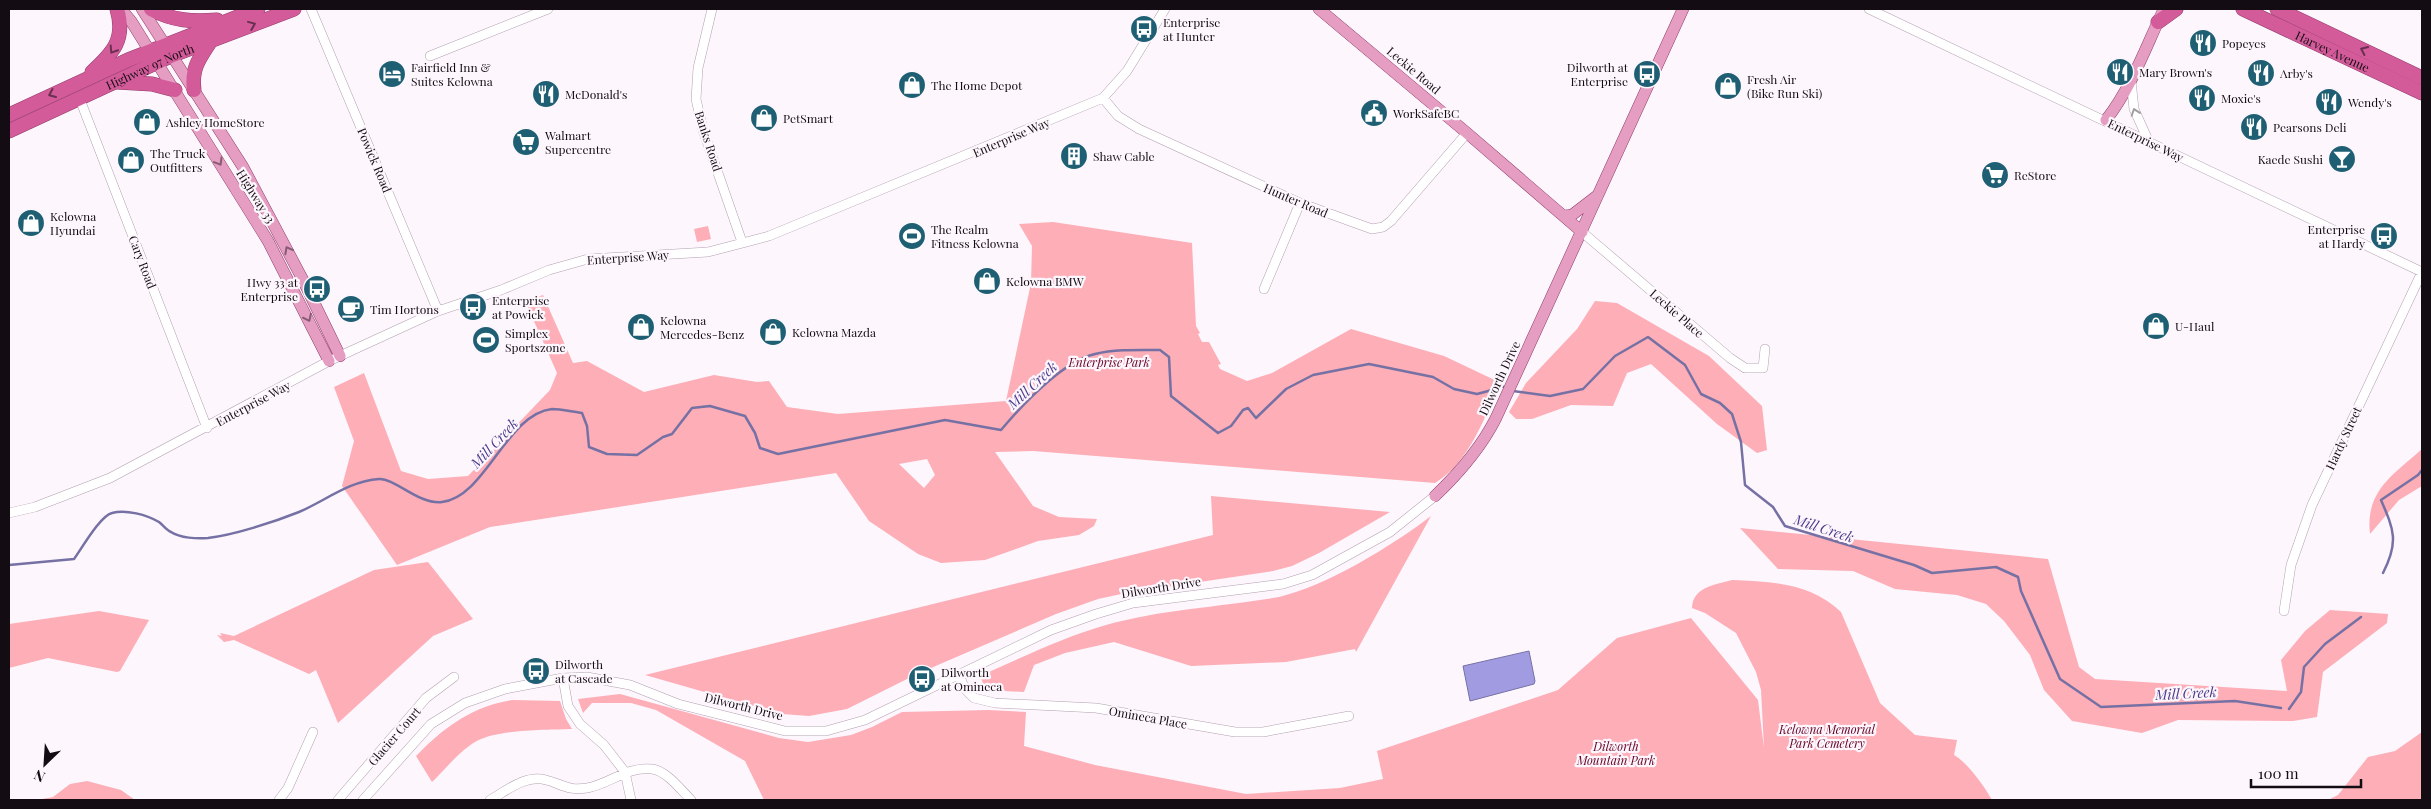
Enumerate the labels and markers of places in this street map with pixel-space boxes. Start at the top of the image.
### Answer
bus stop icon: Enterprise at Hunter [1129,14,1159,44]
place label: Enterprise at Hunter [1163,14,1220,44]
restaurant icon: Popeyes [2188,28,2218,58]
place label: Popeyes [2222,35,2266,51]
restaurant icon: Mary Brown's [2105,57,2135,87]
restaurant icon: Arby's [2246,58,2276,88]
hotel icon: Fairfield Inn & Suites Kelowna [377,59,407,89]
place label: Fairfield Inn & Suites Kelowna [411,59,493,89]
place label: Dilworth at Enterprise [1567,59,1629,89]
bus stop icon: Dilworth at Enterprise [1632,59,1662,89]
place label: Mary Brown's [2139,64,2212,80]
place label: Arby's [2279,65,2313,81]
shop icon: The Home Depot [897,70,927,100]
shop icon: Fresh Air (Bike Run Ski) [1713,71,1743,101]
place label: Fresh Air (Bike Run Ski) [1747,71,1822,101]
place label: The Home Depot [931,77,1023,93]
restaurant icon: McDonald's [531,79,561,109]
restaurant icon: Moxie's [2187,83,2217,113]
place label: McDonald's [565,86,627,102]
restaurant icon: Wendy's [2314,87,2344,117]
place label: Moxie's [2221,90,2261,106]
place label: Wendy's [2347,94,2392,110]
public building icon: WorkSafeBC [1359,98,1389,128]
shop icon: PetSmart [749,103,779,133]
place label: WorkSafeBC [1392,105,1459,121]
shop icon: Ashley HomeStore [132,107,162,137]
place label: PetSmart [783,110,834,126]
restaurant icon: Pearsons Deli [2239,112,2269,142]
place label: Ashley HomeStore [165,114,265,130]
place label: Pearsons Deli [2273,119,2347,135]
supermarket icon: Walmart Supercentre [511,127,541,157]
place label: Walmart Supercentre [544,127,611,157]
building icon: Shaw Cable [1059,141,1089,171]
bar icon: Kaede Sushi [2327,144,2357,174]
shop icon: The Truck Outfitters [116,145,146,175]
place label: The Truck Outfitters [150,145,206,175]
place label: Shaw Cable [1093,148,1155,164]
place label: Kaede Sushi [2258,151,2323,167]
supermarket icon: ReStore [1980,160,2010,190]
place label: ReStore [2014,167,2056,183]
shop icon: Kelowna Hyundai [16,208,46,238]
place label: Kelowna Hyundai [50,208,96,238]
sports icon: The Realm Fitness Kelowna [897,221,927,251]
place label: The Realm Fitness Kelowna [931,221,1019,251]
place label: Enterprise at Hardy [2308,221,2365,251]
bus stop icon: Enterprise at Hardy [2369,221,2399,251]
shop icon: Kelowna BMW [972,266,1002,296]
place label: Kelowna BMW [1006,273,1084,289]
place label: Hwy 33 at Enterprise [241,274,299,304]
bus stop icon: Hwy 33 at Enterprise [302,274,332,304]
bus stop icon: Enterprise at Powick [458,292,488,322]
place label: Enterprise at Powick [492,292,549,322]
cafe icon: Tim Hortons [336,294,366,324]
place label: Tim Hortons [370,301,439,317]
shop icon: U-Haul [2141,311,2171,341]
shop icon: Kelowna Mercedes-Benz [626,312,656,342]
place label: Kelowna Mercedes-Benz [660,312,744,342]
shop icon: Kelowna Mazda [758,317,788,347]
place label: U-Haul [2175,318,2215,334]
place label: Kelowna Mazda [792,324,876,340]
sports icon: Simplex Sportszone [471,325,501,355]
place label: Simplex Sportszone [505,325,566,355]
bus stop icon: Dilworth at Cascade [521,656,551,686]
place label: Dilworth at Cascade [555,656,612,686]
bus stop icon: Dilworth at Omineca [907,664,937,694]
place label: Dilworth at Omineca [941,664,1002,694]

